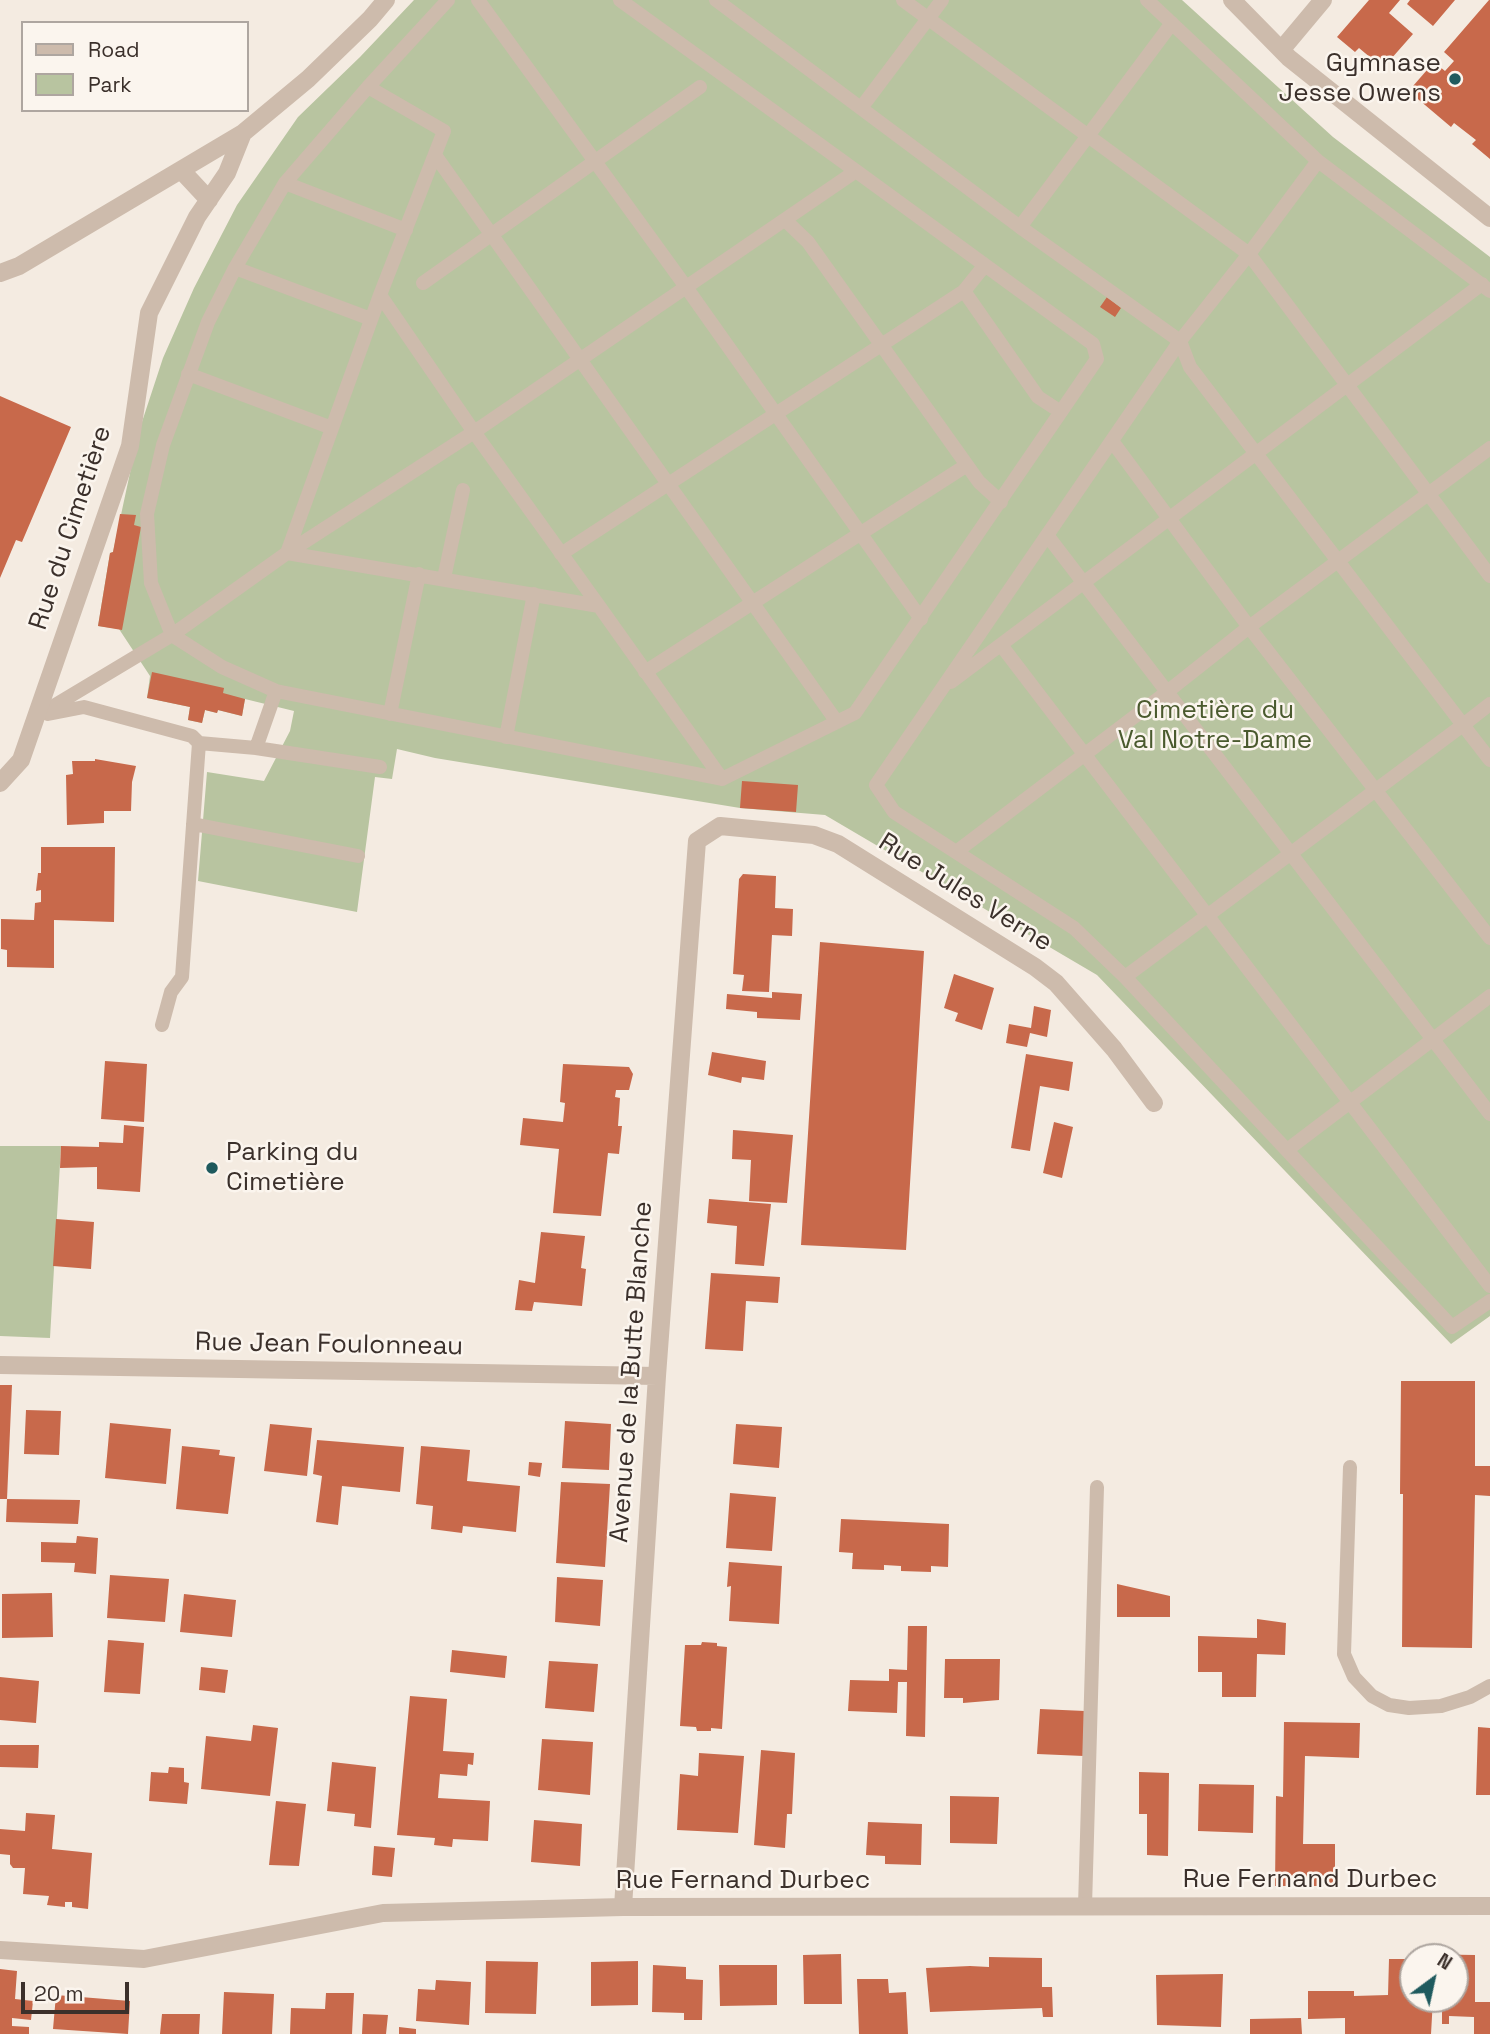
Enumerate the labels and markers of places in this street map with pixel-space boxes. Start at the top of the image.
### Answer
place label: Gymnase Jesse Owens [1278,48,1441,110]
marker: Gymnase Jesse Owens [1447,71,1463,87]
place label: Parking du Cimetière [226,1137,358,1198]
marker: Parking du Cimetière [204,1160,220,1176]

